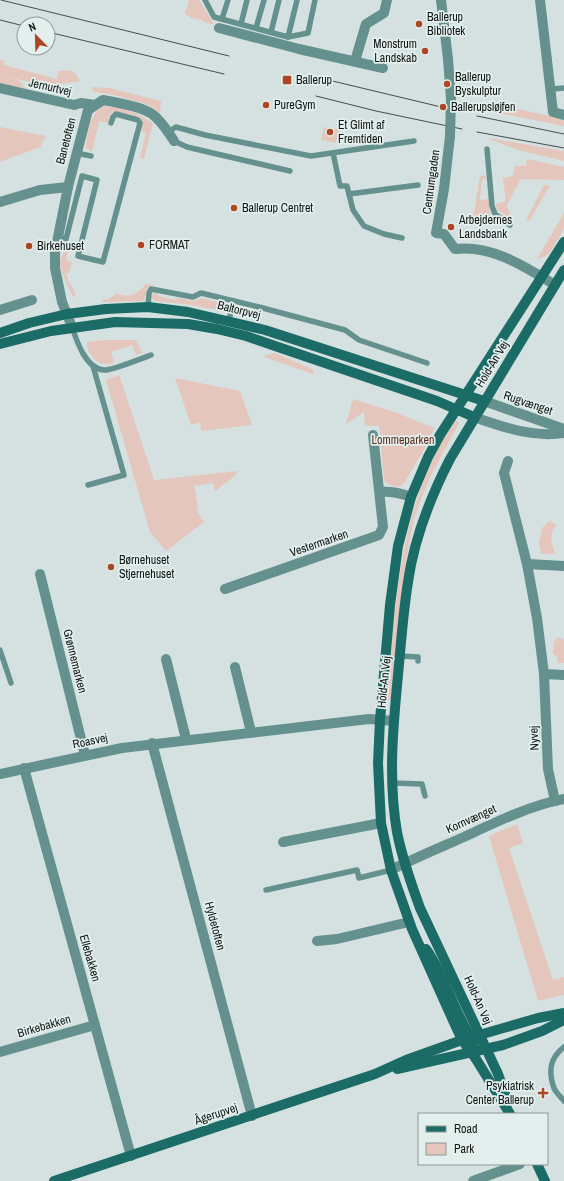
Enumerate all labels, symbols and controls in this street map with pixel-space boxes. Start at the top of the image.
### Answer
place label: Ballerup Bibliotek [427,9,465,39]
north arrow [16,16,56,56]
text: N [26,19,38,35]
marker: Ballerup Bibliotek [414,19,424,29]
place label: Monstrum Landskab [373,36,417,66]
marker: Monstrum Landskab [420,46,430,56]
place label: Ballerup Byskulptur [455,69,502,99]
place label: Ballerup [296,72,332,88]
street label: Jernurtvej [27,74,73,100]
marker: Ballerup [281,74,293,86]
marker: Ballerup Byskulptur [442,79,452,89]
place label: PureGym [274,97,316,113]
place label: Ballerupsløjfen [451,99,516,115]
marker: PureGym [261,100,271,110]
marker: Ballerupsløjfen [438,102,448,112]
street label: Banetoften [52,116,80,166]
place label: Et Glimt af Fremtiden [338,117,385,147]
marker: Et Glimt af Fremtiden [325,127,335,137]
street label: Centrumgaden [419,149,443,215]
place label: Ballerup Centret [242,200,313,216]
marker: Ballerup Centret [229,203,239,213]
place label: Arbejdernes Landsbank [458,212,512,242]
marker: Arbejdernes Landsbank [446,222,456,232]
place label: FORMAT [149,237,190,253]
place label: Birkehuset [37,238,84,254]
marker: FORMAT [136,240,146,250]
marker: Birkehuset [24,241,34,251]
street label: Baltorpvej [216,297,262,323]
street label: Hold-An Vej [472,338,512,390]
street label: Rugvænget [501,387,555,419]
park label: Lommeparken [372,432,434,448]
street label: Vestermarken [288,526,350,560]
place label: Børnehuset Stjernehuset [119,552,175,582]
marker: Børnehuset Stjernehuset [106,562,116,572]
street label: Grønnemarken [59,627,91,695]
street label: Hold-An Vej [373,655,395,709]
street label: Nyvej [526,725,542,751]
street label: Roasvej [71,729,109,753]
street label: Kornvænget [443,801,499,837]
street label: Hyldetoften [201,900,229,952]
street label: Ellebakken [76,933,104,983]
street label: Hold-An Vej [460,973,496,1027]
street label: Birkebakken [16,1011,72,1041]
place label: Psykiatrisk Center Ballerup [466,1078,534,1108]
marker: Psykiatrisk Center Ballerup [537,1087,549,1099]
street label: Ågerupvej [192,1100,240,1129]
legend [418,1113,548,1165]
text: Road [454,1121,478,1137]
text: Park [454,1141,474,1157]

